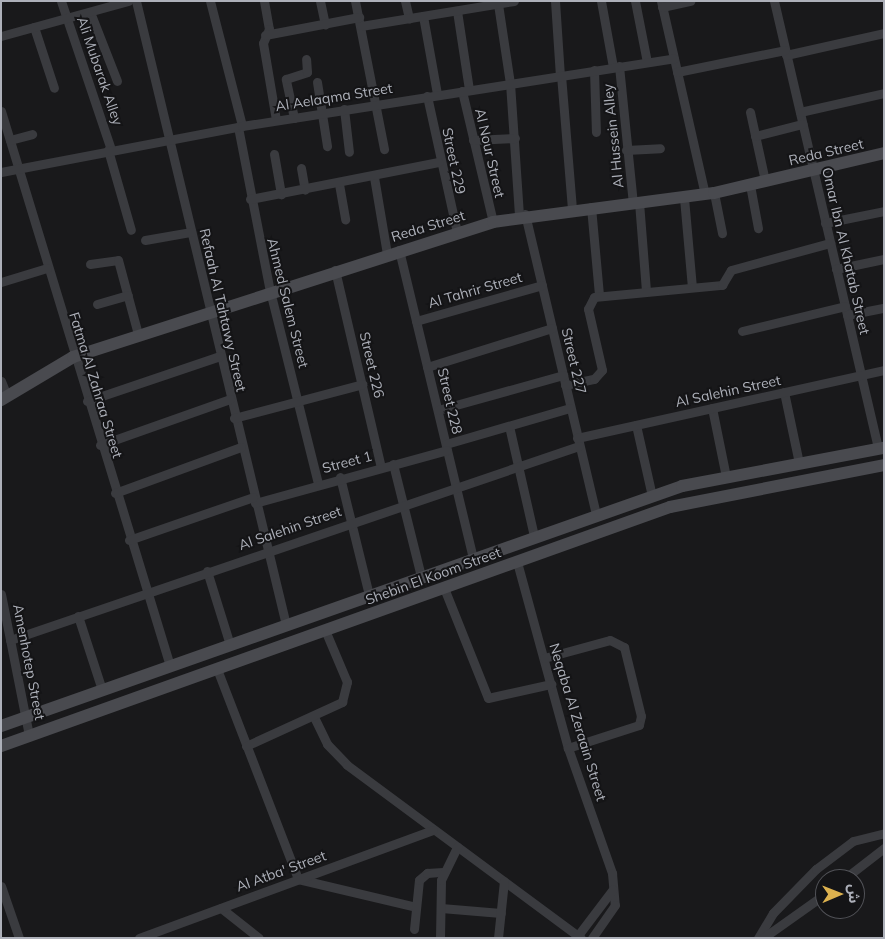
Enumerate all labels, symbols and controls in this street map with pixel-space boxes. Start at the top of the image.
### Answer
street label: Ali Mubarak Alley [74,15,126,127]
street label: Al Aelaqma Street [274,79,394,115]
street label: Al Hussein Alley [599,83,627,189]
street label: Al Nour Street [472,107,508,199]
street label: Street 229 [439,126,469,196]
street label: Reda Street [787,135,865,169]
street label: Omar Ibn Al Khatab Street [819,166,873,336]
street label: Reda Street [389,207,467,245]
street label: Refaah Al Tahtawy Street [196,227,250,393]
street label: Ahmed Salem Street [264,236,312,370]
street label: Al Tahrir Street [426,269,524,311]
street label: Fatma Al Zahraa Street [66,310,126,460]
street label: Street 227 [558,326,590,396]
street label: Street 226 [356,330,388,400]
street label: Street 228 [434,366,466,436]
street label: Al Salehin Street [674,372,782,410]
street label: Street 1 [320,447,374,477]
street label: Al Salehin Street [236,503,344,553]
street label: Shebin El Koom Street [363,544,503,608]
street label: Amenhotep Street [10,603,48,721]
street label: Neqaba Al Zeraain Street [546,641,610,803]
street label: Al Atba' Street [234,847,328,895]
north arrow [815,869,865,919]
text: ش [845,884,863,904]

